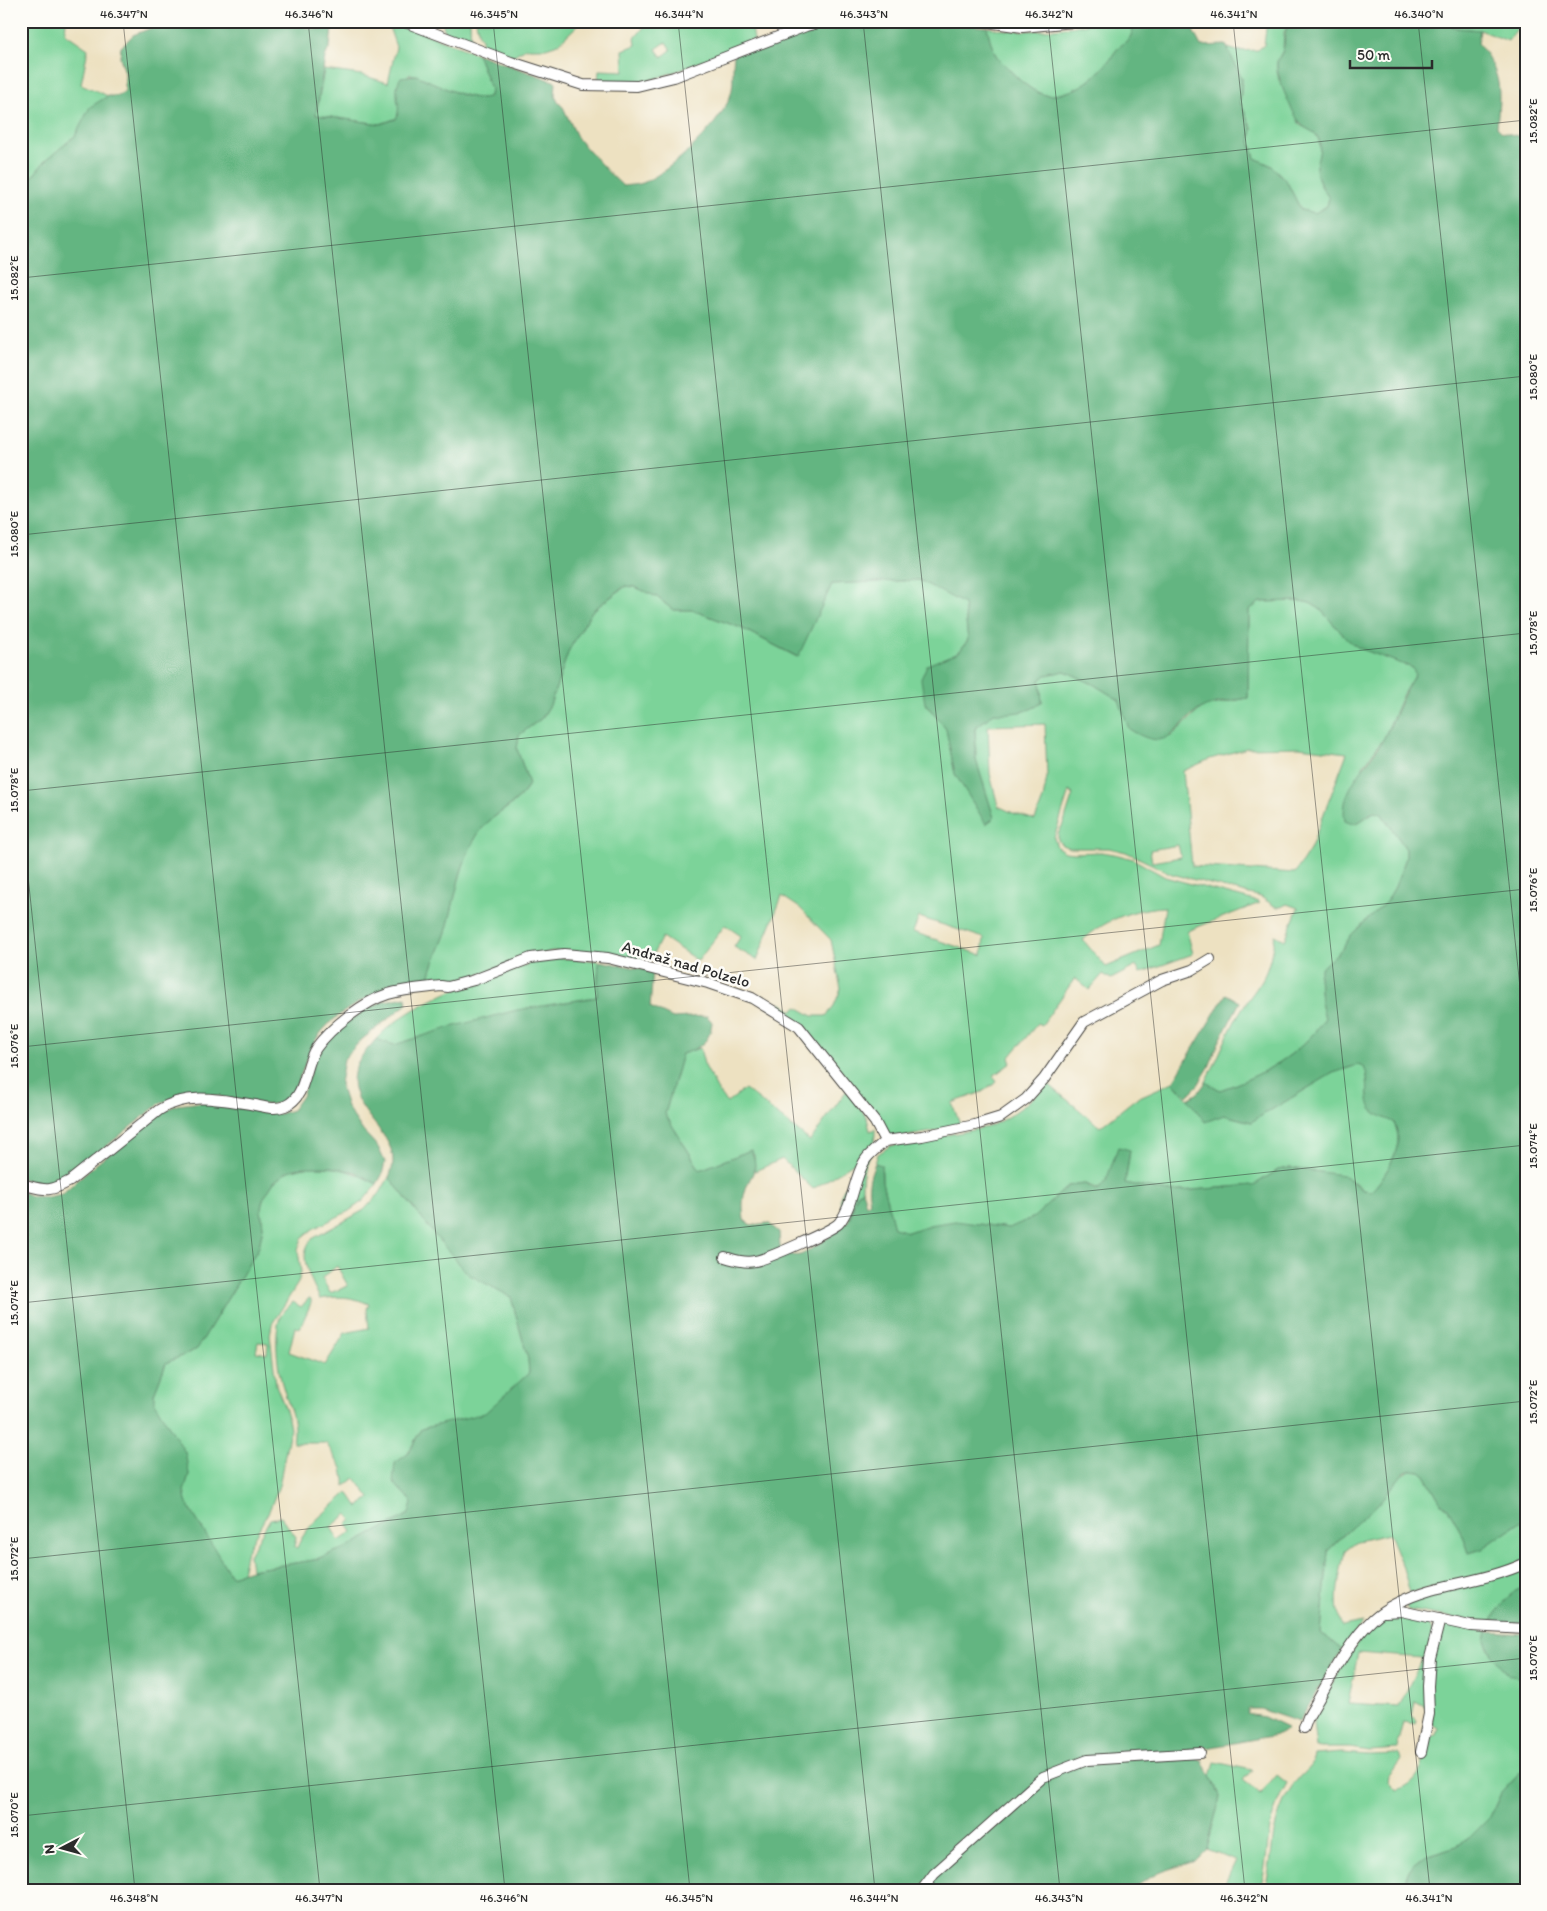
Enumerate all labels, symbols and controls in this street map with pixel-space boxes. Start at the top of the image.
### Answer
text: 46.347°N [100,7,148,21]
text: 46.346°N [285,7,333,21]
text: 46.345°N [470,7,518,21]
text: 46.344°N [654,7,704,21]
text: 46.343°N [840,7,888,21]
text: 46.342°N [1025,7,1073,21]
text: 46.341°N [1210,7,1258,21]
text: 46.340°N [1394,7,1444,21]
scale bar [1350,38,1432,70]
text: 50 m [1357,46,1390,64]
text: 15.082°E [1526,98,1540,144]
text: 15.082°E [7,255,21,301]
text: 15.080°E [1526,353,1540,400]
text: 15.080°E [7,510,21,557]
text: 15.078°E [1526,610,1540,655]
text: 15.078°E [7,767,21,812]
text: 15.076°E [1526,867,1540,912]
street label: Andraž nad Polzelo [620,937,752,991]
text: 15.076°E [7,1023,21,1068]
text: 15.074°E [1526,1123,1540,1169]
text: 15.074°E [7,1280,21,1326]
text: 15.072°E [1526,1379,1540,1424]
text: 15.072°E [7,1536,21,1581]
text: 15.070°E [1526,1635,1540,1681]
text: 15.070°E [7,1792,21,1838]
north arrow [38,1824,88,1874]
text: N [41,1844,59,1855]
text: 46.348°N [110,1891,158,1905]
text: 46.347°N [295,1891,343,1905]
text: 46.346°N [480,1891,528,1905]
text: 46.345°N [665,1891,713,1905]
text: 46.344°N [849,1891,899,1905]
text: 46.343°N [1035,1891,1083,1905]
text: 46.342°N [1220,1891,1268,1905]
text: 46.341°N [1405,1891,1453,1905]

